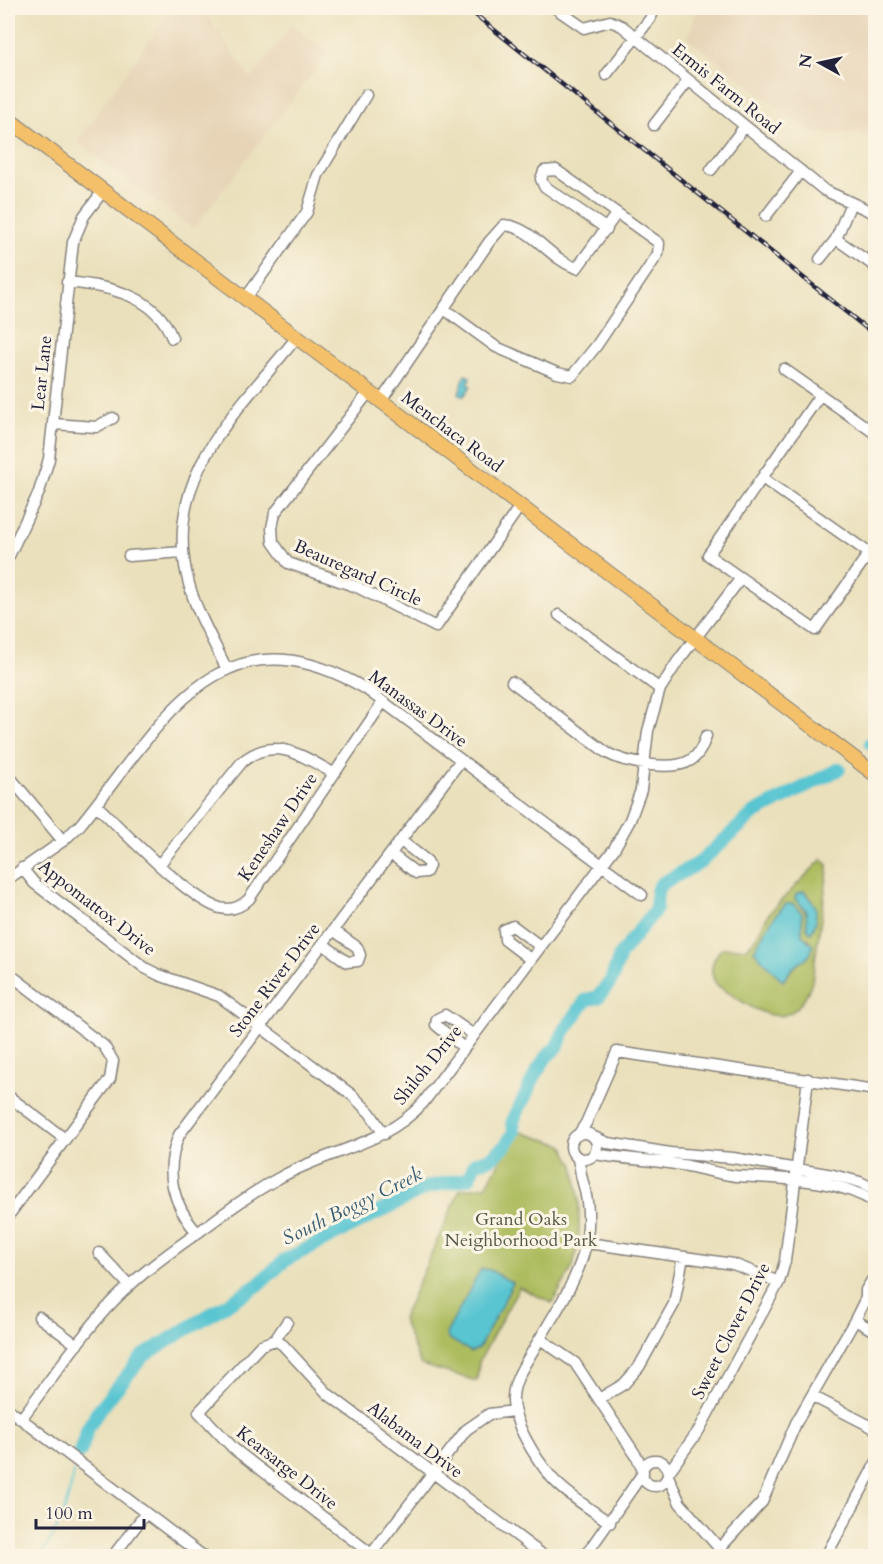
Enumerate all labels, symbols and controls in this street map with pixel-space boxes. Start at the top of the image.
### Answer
north arrow [790,33,850,93]
street label: Ermis Farm Road [666,37,786,141]
text: N [794,53,818,69]
street label: Lear Lane [26,334,58,412]
street label: Menchaca Road [396,385,508,479]
street label: Beauregard Circle [290,534,426,612]
street label: Manassas Drive [363,665,473,753]
street label: Keneshaw Drive [232,768,324,886]
street label: Appomattox Drive [33,854,161,962]
street label: Stone River Drive [224,918,326,1042]
street label: Shiloh Drive [388,1020,468,1110]
water label: South Boggy Creek [277,1160,427,1252]
park label: Grand Oaks Neighborhood Park [445,1207,598,1253]
street label: Sweet Clover Drive [686,1258,776,1404]
street label: Alabama Drive [362,1396,468,1484]
street label: Kearsarge Drive [231,1420,343,1516]
scale bar [36,1492,144,1530]
text: 100 m [45,1501,93,1526]

